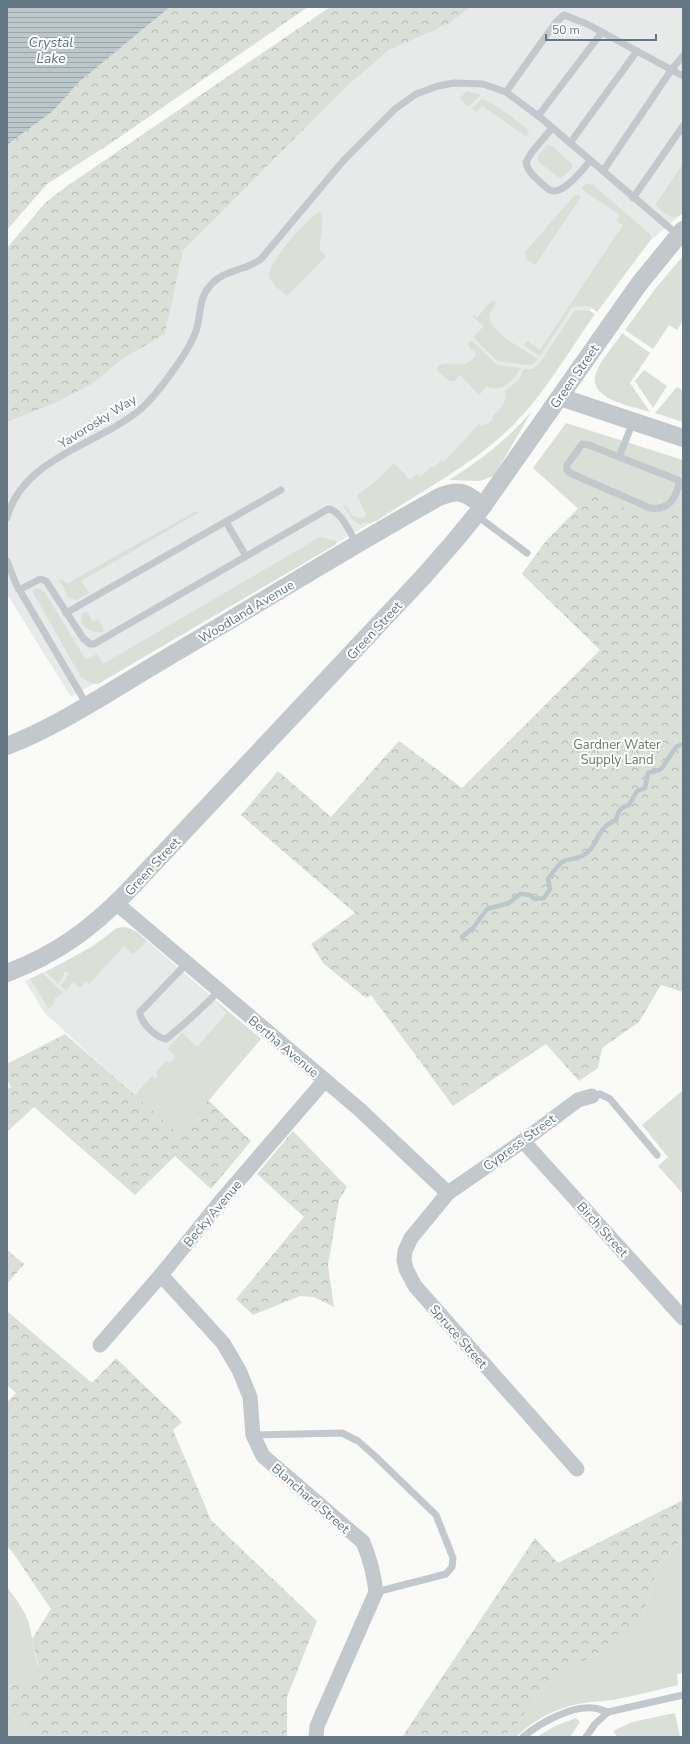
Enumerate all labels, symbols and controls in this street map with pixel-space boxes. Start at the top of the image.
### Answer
scale bar [546,16,656,42]
text: 50 m [552,22,580,38]
water label: Crystal Lake [28,33,74,68]
street label: Green Street [546,341,604,412]
street label: Yavorosky Way [54,391,140,454]
street label: Woodland Avenue [195,576,298,648]
street label: Green Street [343,597,407,664]
park label: Gardner Water Supply Land [573,736,661,769]
street label: Green Street [121,833,185,900]
street label: Bertha Avenue [244,1012,323,1082]
street label: Cypress Street [480,1110,560,1175]
street label: Becky Avenue [179,1176,246,1251]
street label: Birch Street [573,1198,632,1262]
street label: Spruce Street [425,1301,491,1373]
street label: Blanchard Street [267,1460,354,1538]

